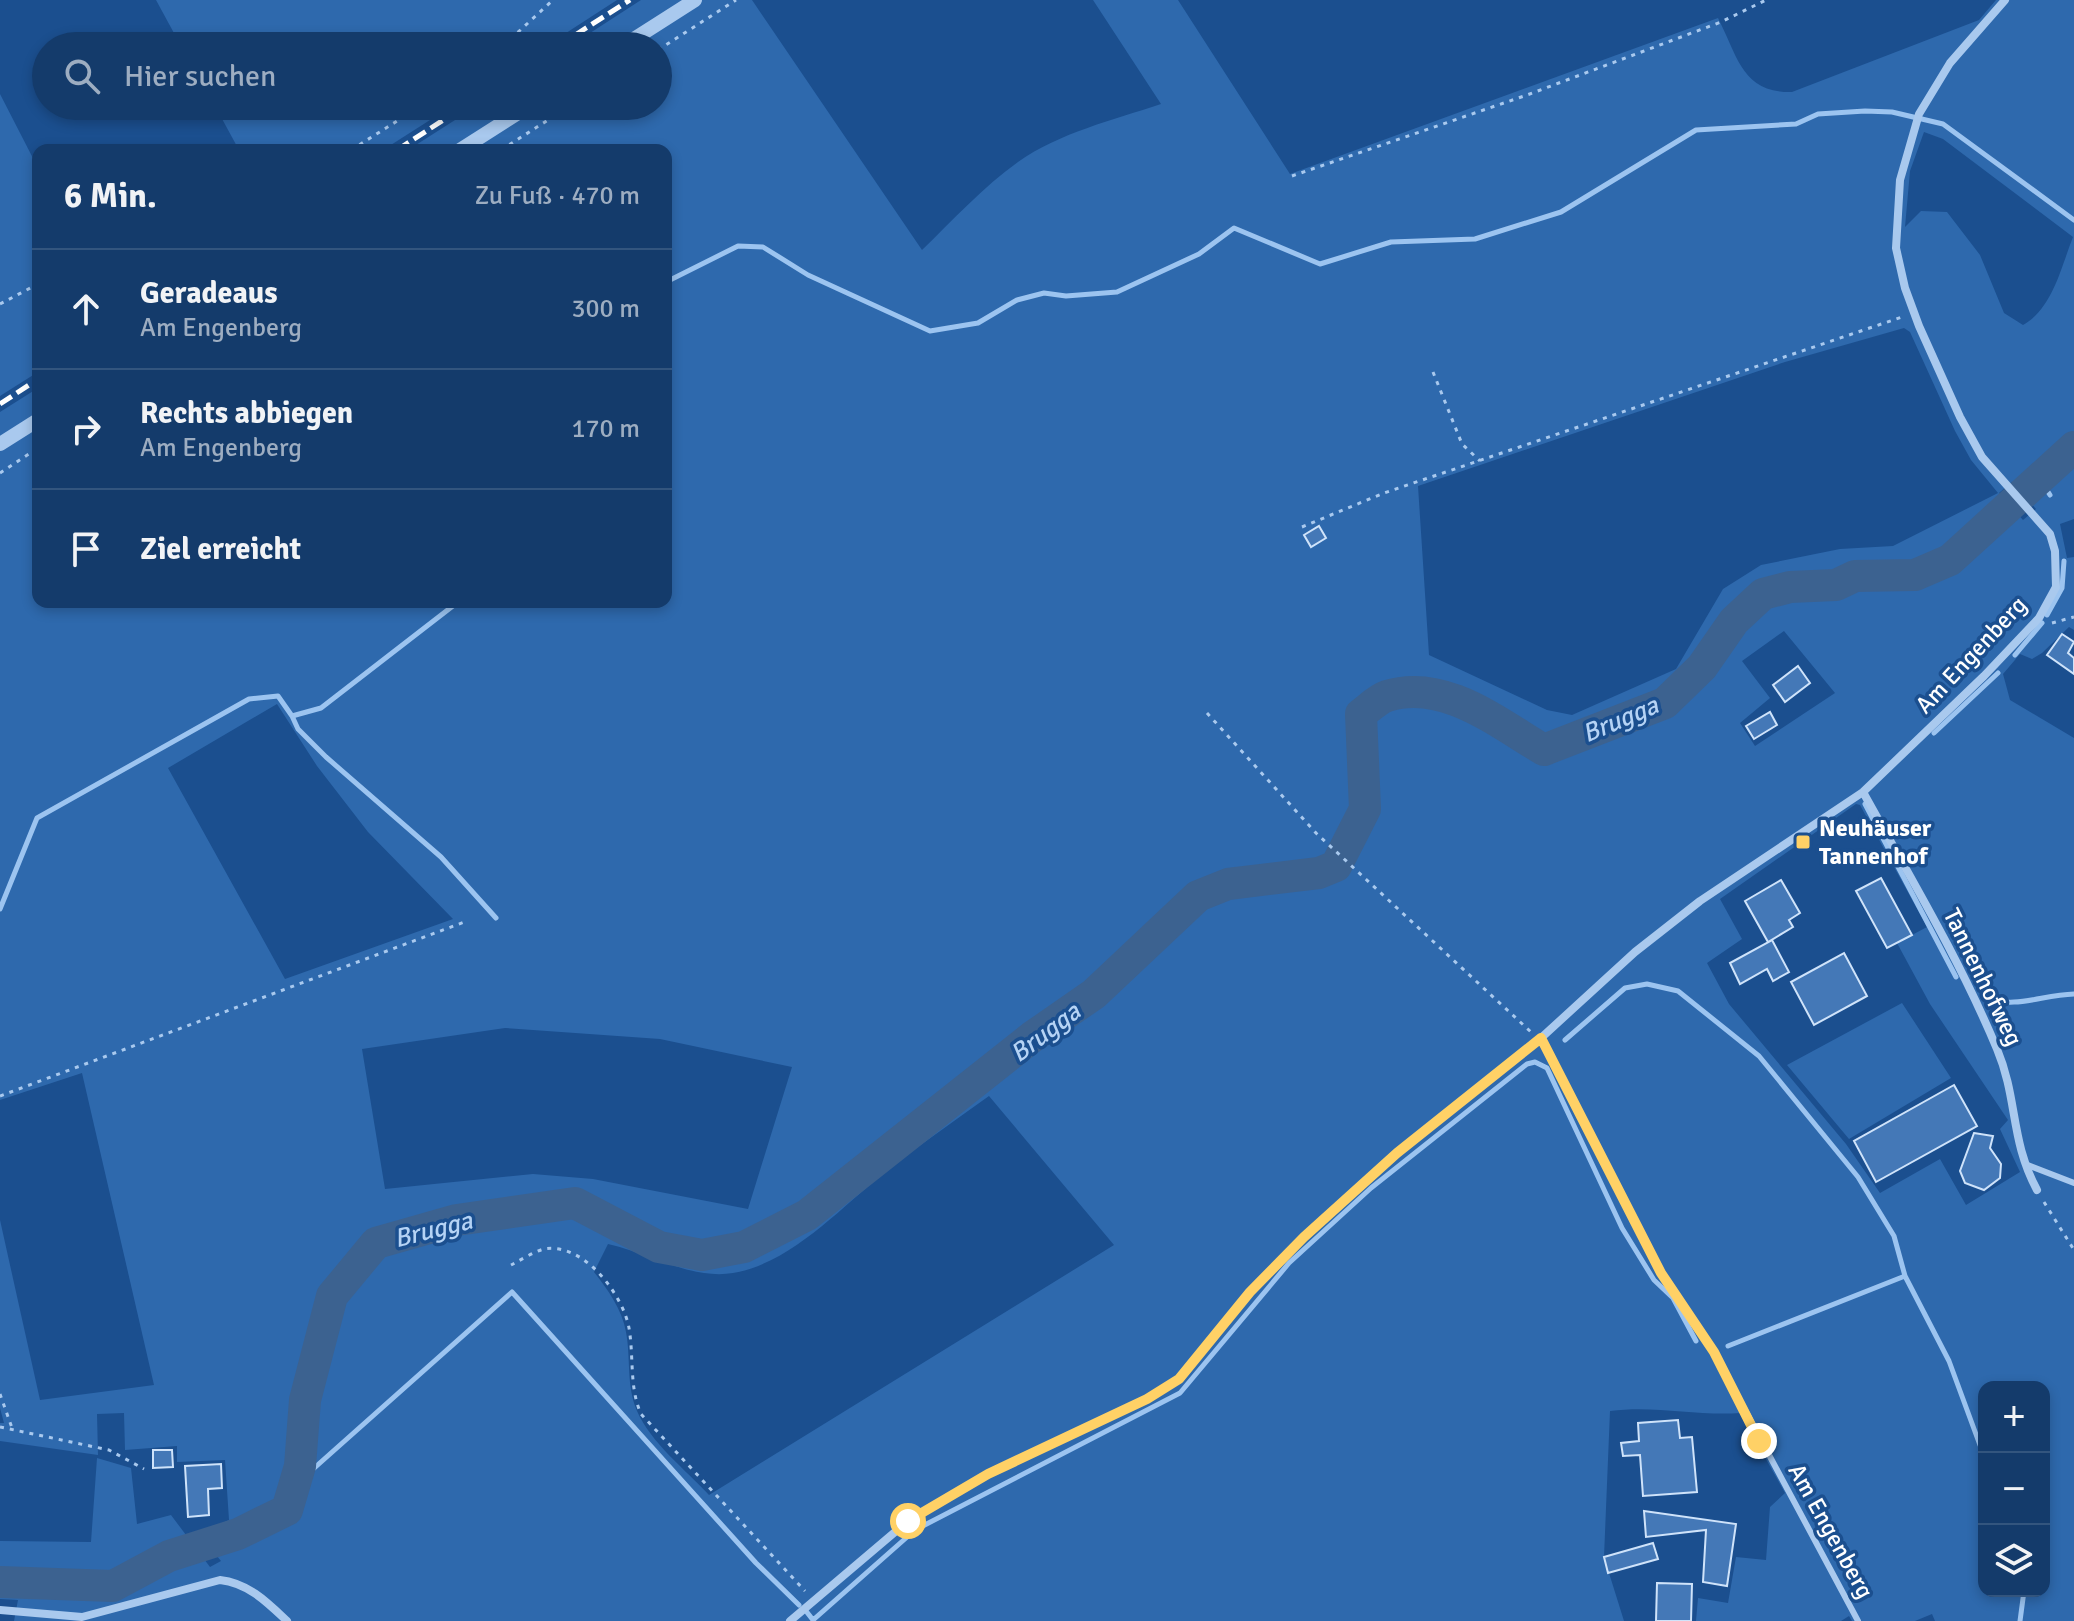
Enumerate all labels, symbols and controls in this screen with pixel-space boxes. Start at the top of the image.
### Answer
search box [32,32,672,120]
icon: search [60,54,104,98]
text: Hier suchen [124,58,276,95]
text: 6 Min. [64,175,157,217]
text: Zu Fuß · 470 m [475,180,640,212]
text: Geradeaus [140,275,278,312]
icon: ahead [64,287,108,331]
text: 300 m [571,293,640,325]
text: Am Engenberg [140,312,302,344]
text: Rechts abbiegen [140,395,353,432]
icon: right [64,407,108,451]
text: 170 m [571,413,640,445]
text: Am Engenberg [140,432,302,464]
icon: arrive [64,527,108,571]
text: Ziel erreicht [140,531,301,568]
street label: Am Engenberg [1909,590,2033,720]
water label: Brugga [1577,689,1664,750]
place label: Neuhäuser Tannenhof [1819,813,1932,871]
marker: Neuhäuser Tannenhof [1794,833,1812,851]
street label: Tannenhofweg [1937,903,2029,1051]
water label: Brugga [1004,996,1088,1070]
water label: Brugga [391,1205,477,1255]
map controls [1978,1381,2050,1597]
button: + [1978,1381,2050,1453]
route end [1741,1423,1777,1459]
button: − [1978,1453,2050,1525]
street label: Am Engenberg [1782,1458,1880,1604]
route start [890,1503,926,1539]
button: layers [1978,1525,2050,1597]

